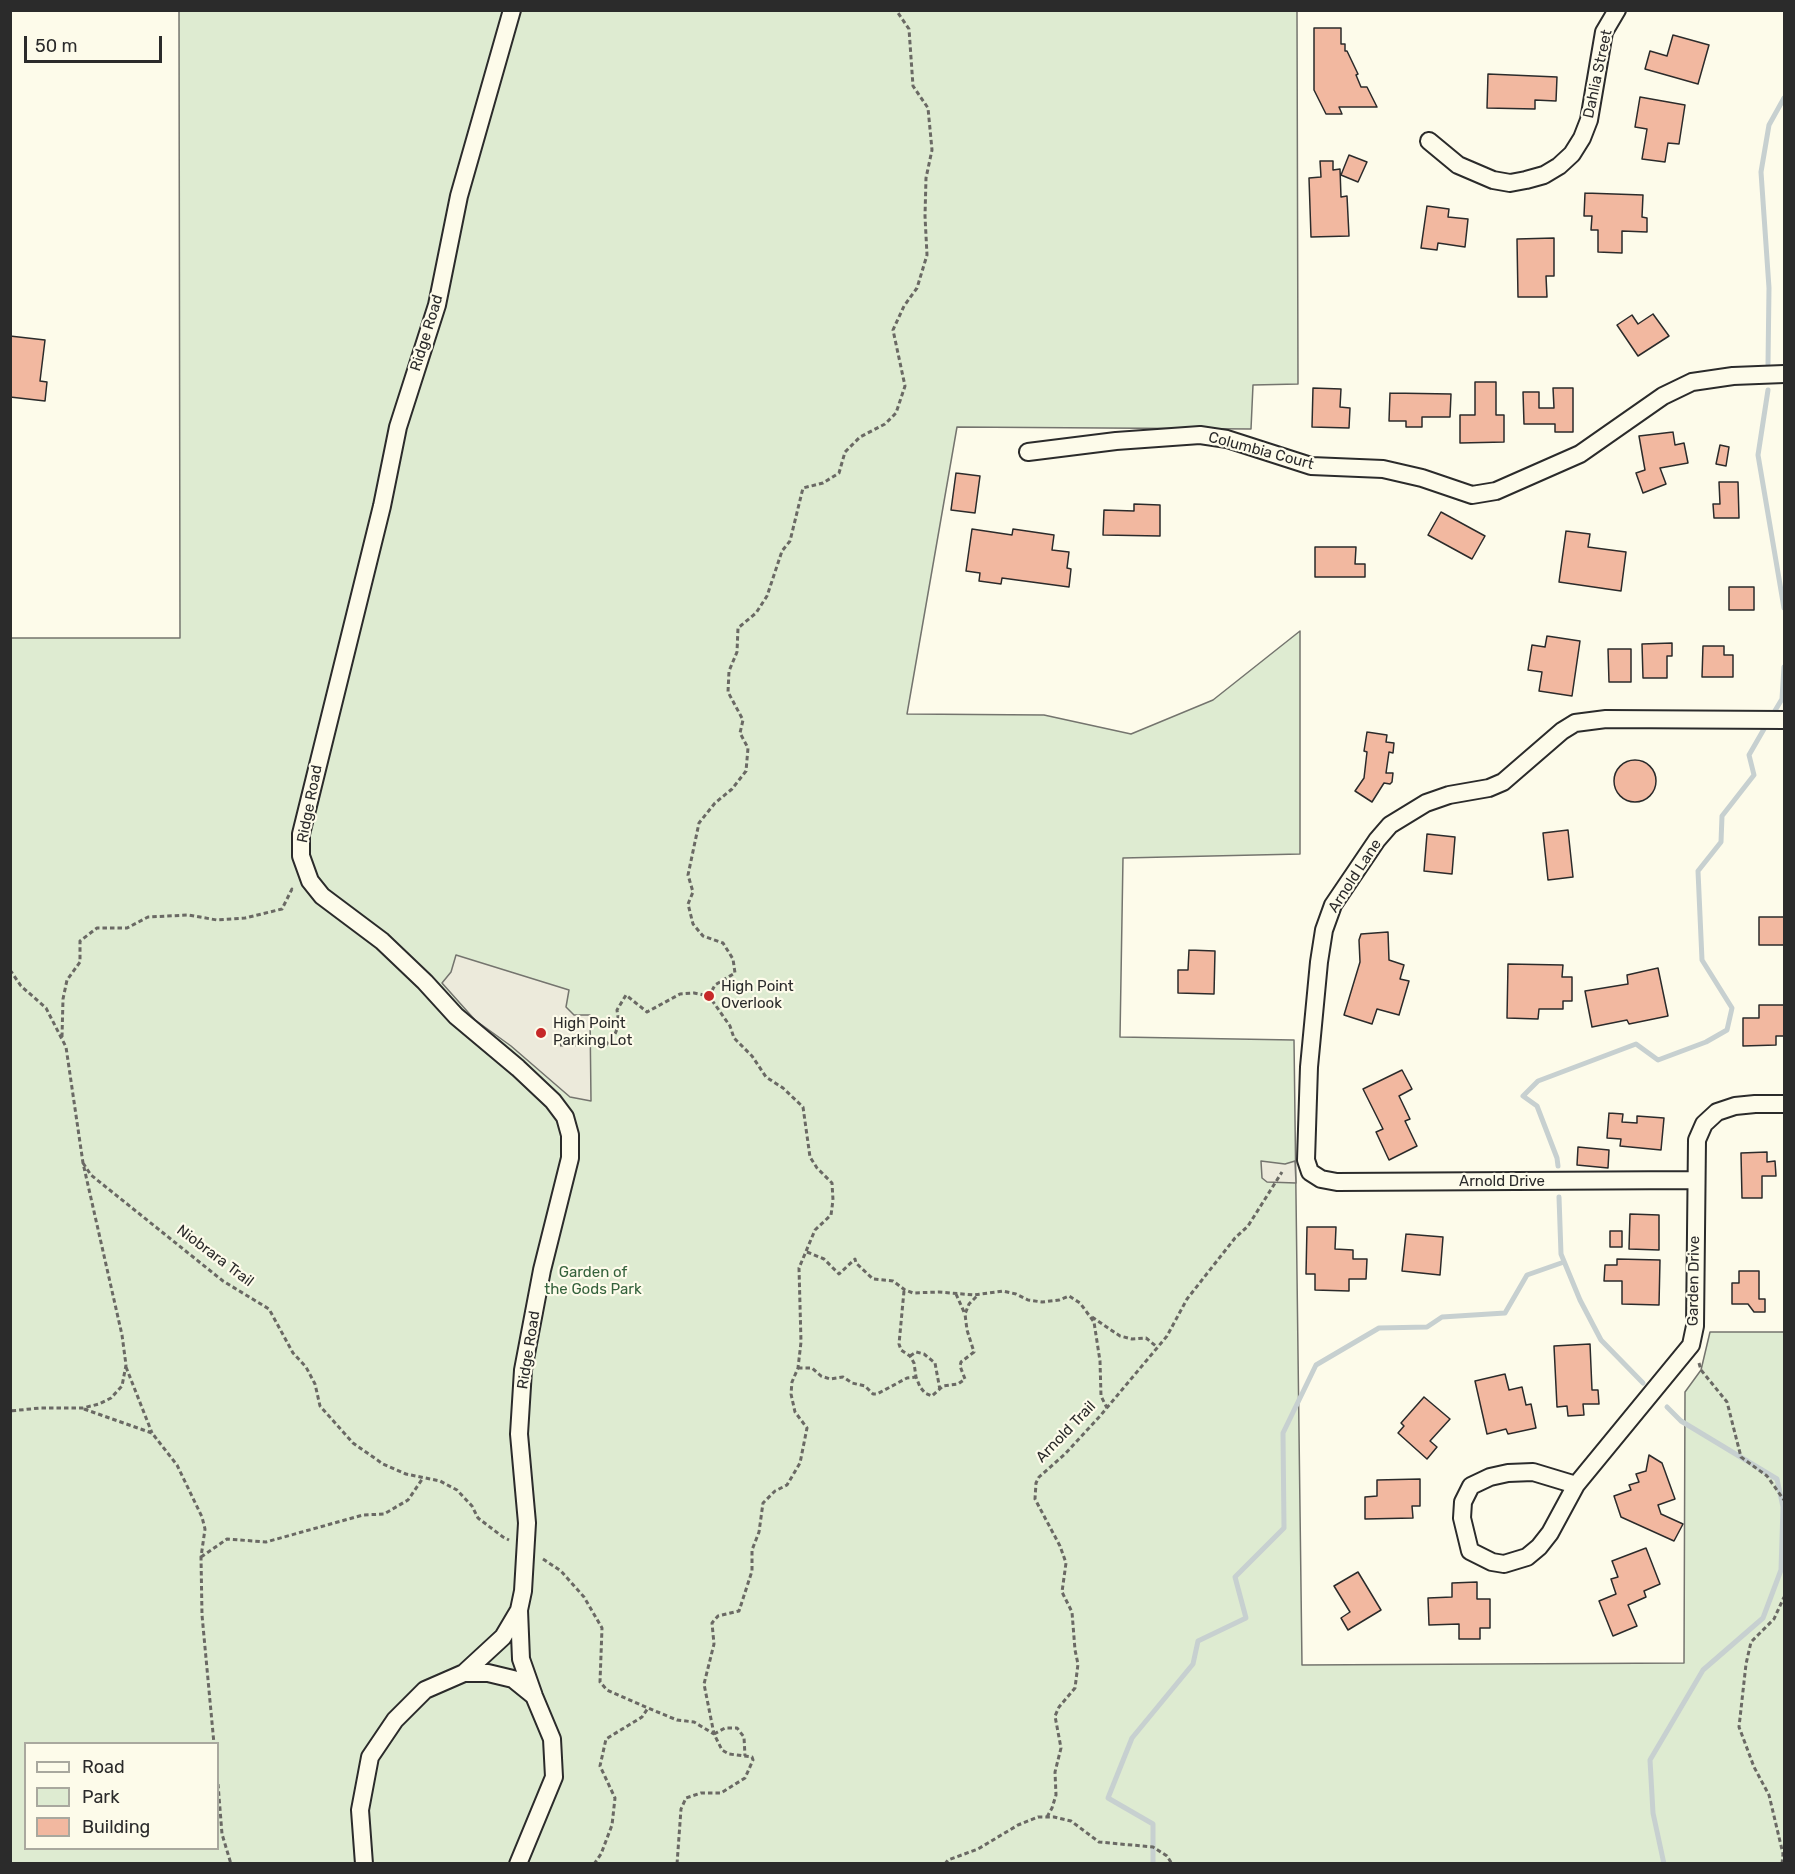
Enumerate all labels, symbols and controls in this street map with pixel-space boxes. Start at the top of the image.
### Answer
scale bar [27,24,165,62]
street label: Dahlia Street [1580,28,1616,120]
text: 50 m [35,35,78,57]
street label: Ridge Road [407,293,447,373]
street label: Columbia Court [1206,428,1316,474]
street label: Ridge Road [294,764,326,844]
street label: Arnold Lane [1325,836,1385,916]
place label: High Point Overlook [721,978,794,1013]
marker: High Point Overlook [702,989,716,1003]
place label: High Point Parking Lot [553,1015,632,1050]
marker: High Point Parking Lot [534,1026,548,1040]
street label: Arnold Drive [1459,1173,1545,1191]
street label: Niobrara Trail [173,1221,257,1291]
street label: Garden Drive [1684,1236,1704,1326]
park label: Garden of the Gods Park [544,1264,642,1299]
street label: Ridge Road [514,1310,544,1390]
street label: Arnold Trail [1032,1398,1100,1466]
legend [24,1742,219,1850]
text: Road [82,1756,125,1778]
text: Park [82,1786,119,1808]
text: Building [82,1816,150,1838]

